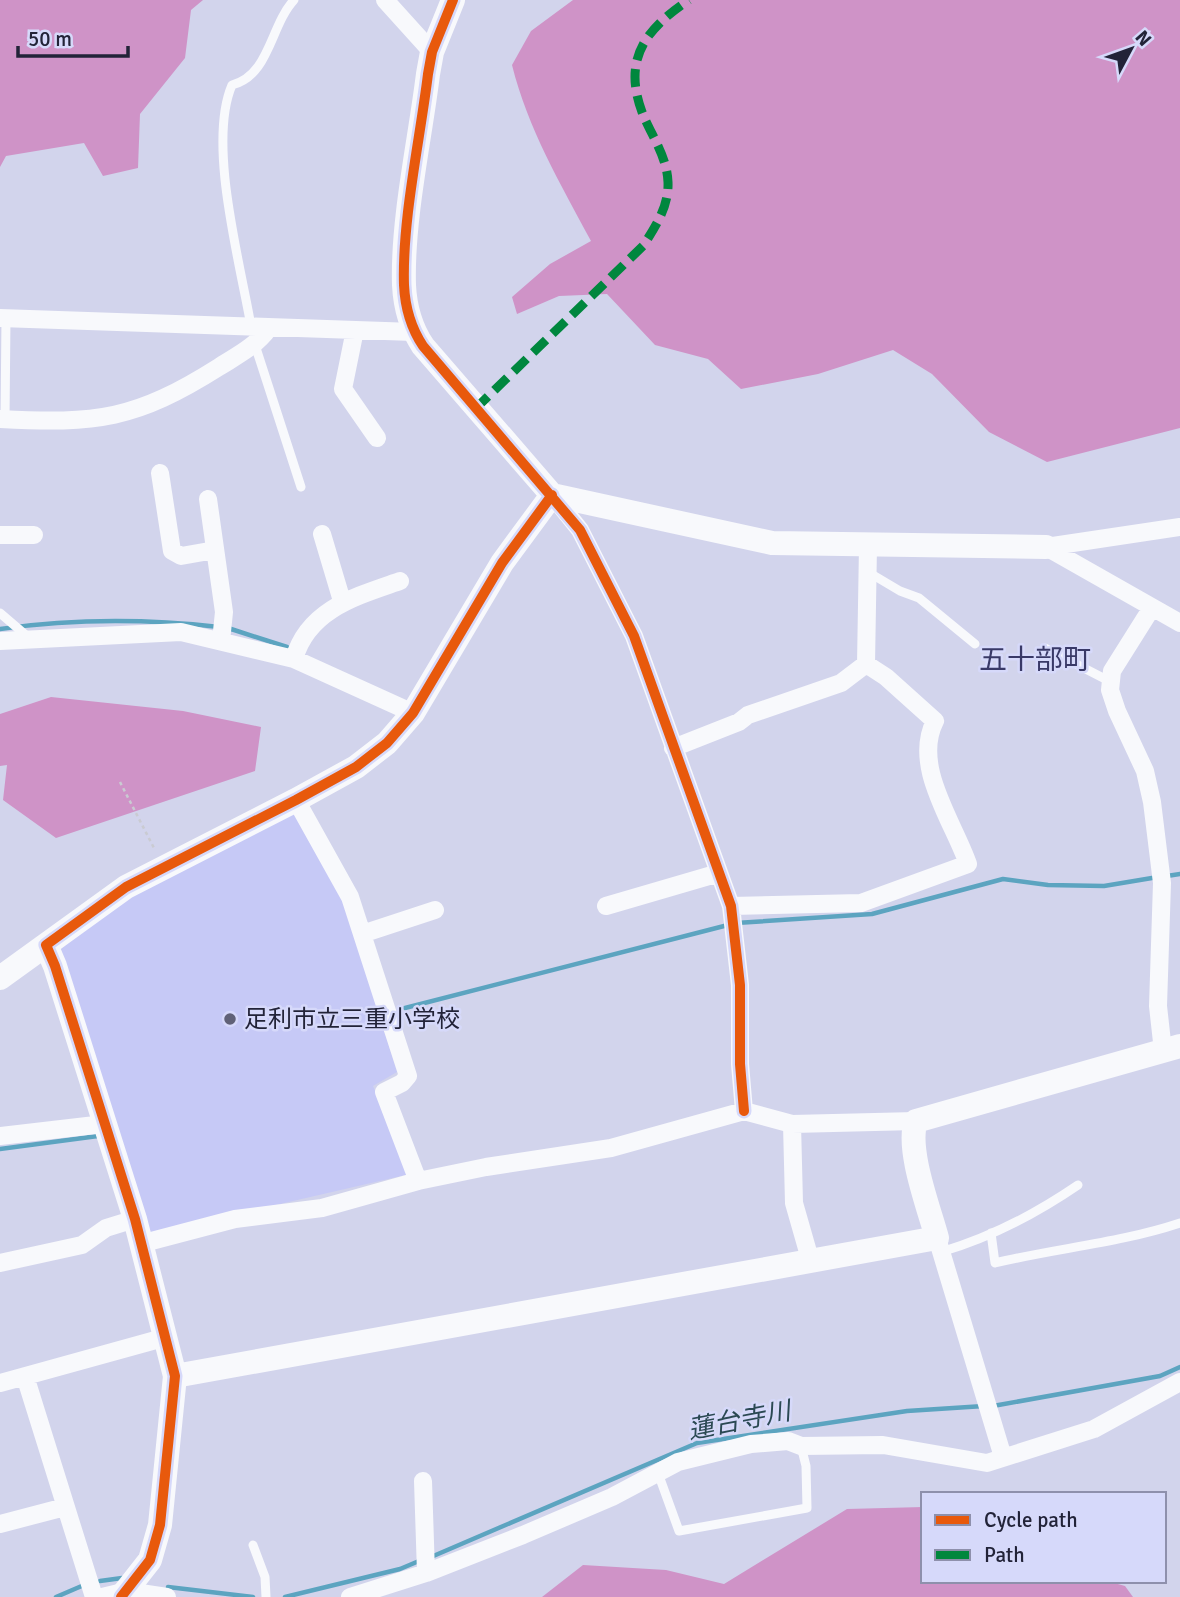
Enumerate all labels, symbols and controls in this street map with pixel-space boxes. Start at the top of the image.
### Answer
scale bar [18,14,128,58]
north arrow [1096,14,1166,84]
text: 50 m [28,26,72,52]
text: N [1130,26,1156,51]
district label: 五十部町 [979,643,1091,677]
place label: 足利市立三重小学校 [244,1004,460,1034]
marker: 足利市立三重小学校 [222,1011,238,1027]
water label: 蓮台寺川 [685,1395,796,1447]
legend [921,1492,1166,1583]
text: Cycle path [984,1507,1078,1533]
text: Path [984,1542,1025,1568]

